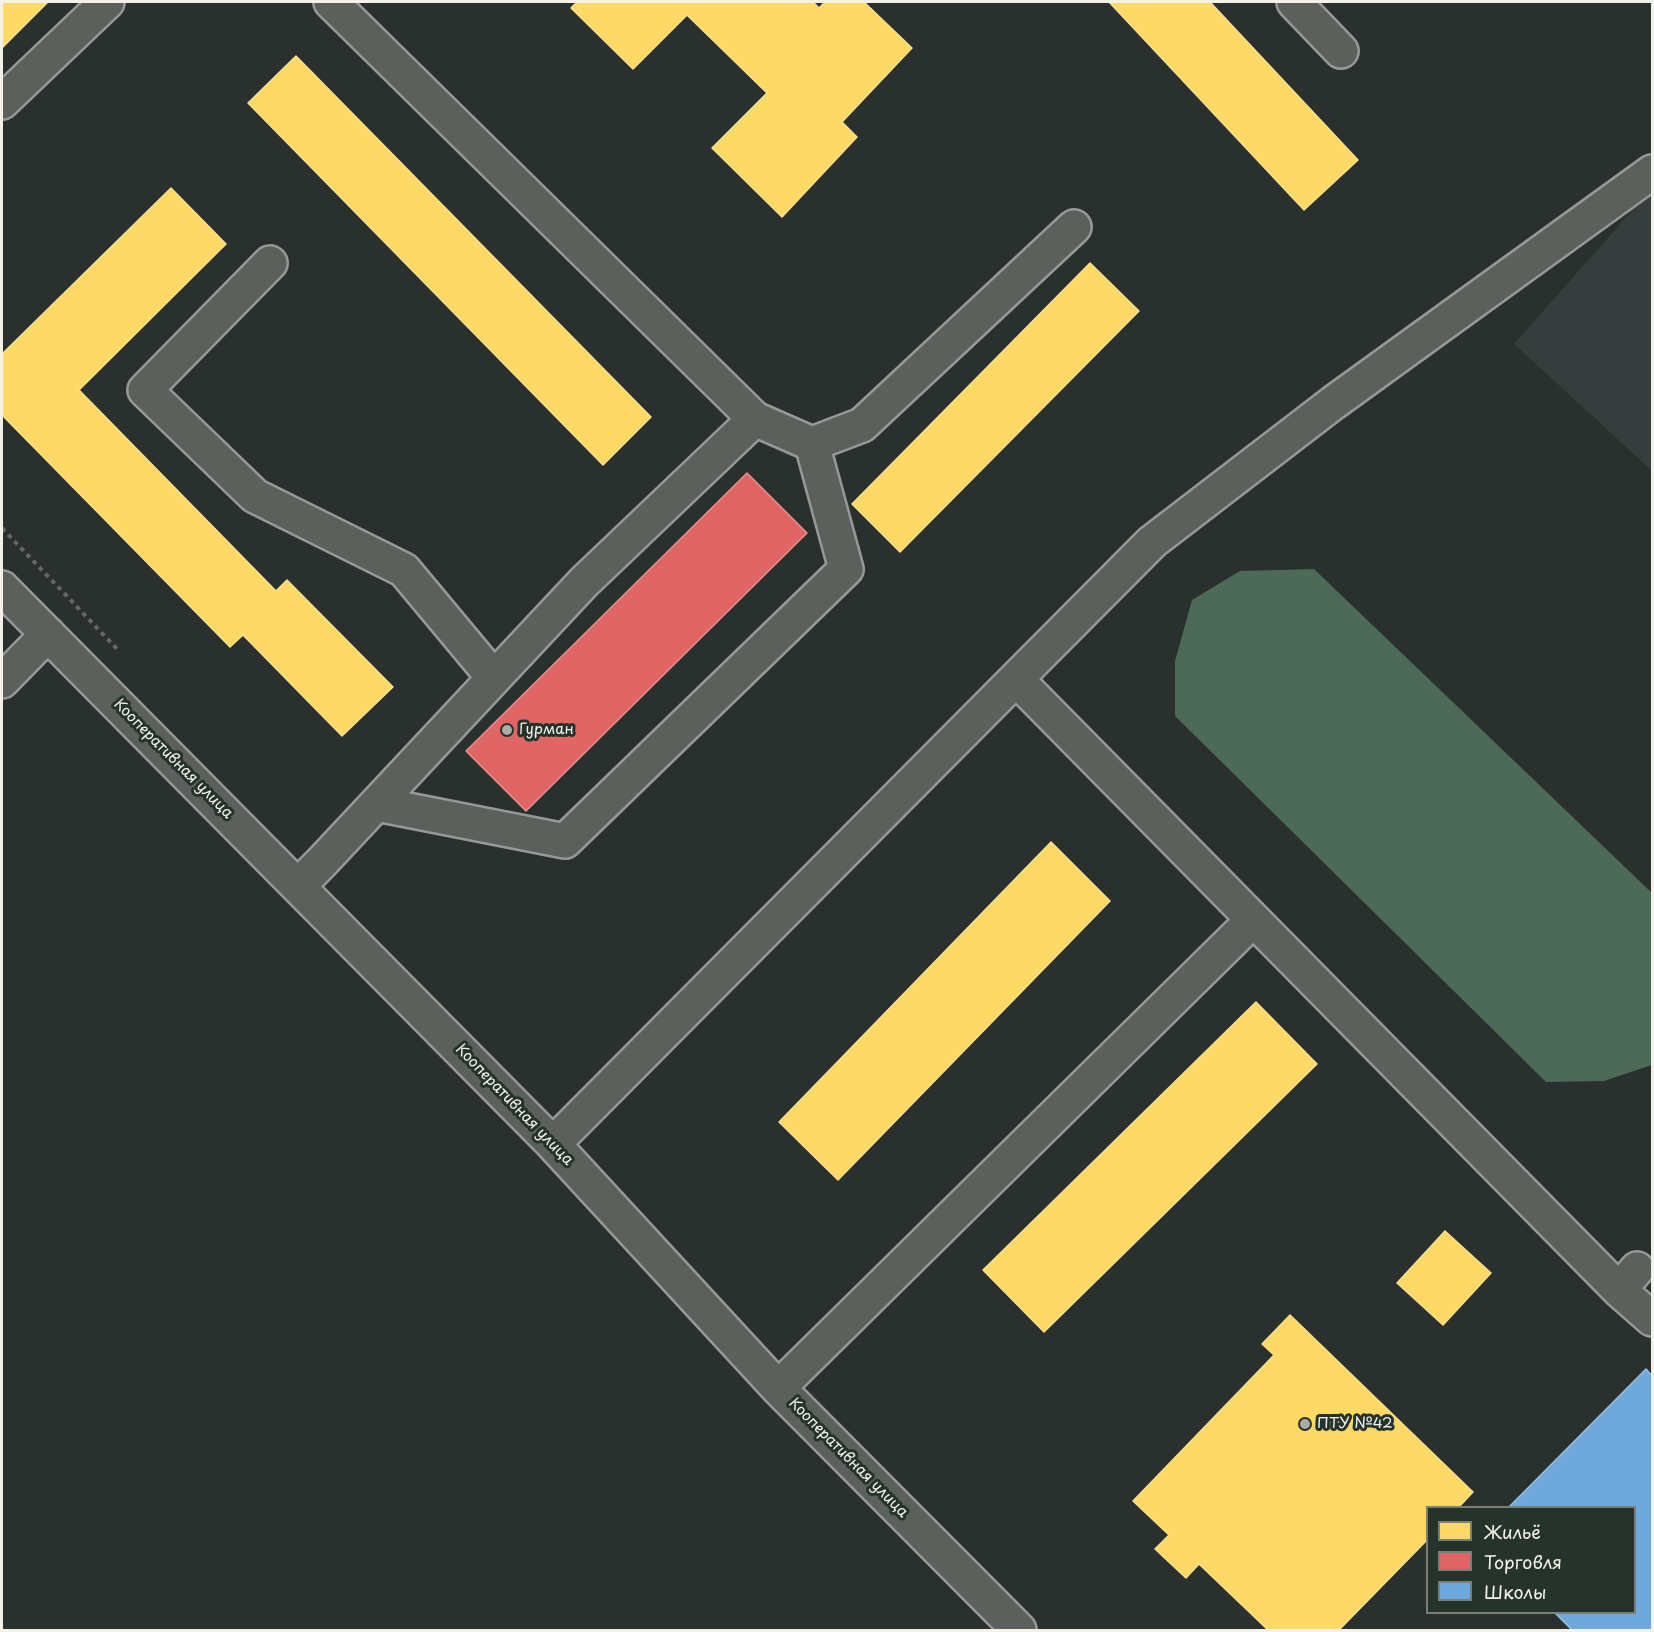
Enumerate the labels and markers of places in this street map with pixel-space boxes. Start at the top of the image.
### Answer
place label: Гурман [519,721,574,739]
marker: Гурман [500,723,514,737]
place label: ПТУ №42 [1317,1415,1393,1433]
marker: ПТУ №42 [1298,1417,1312,1431]

